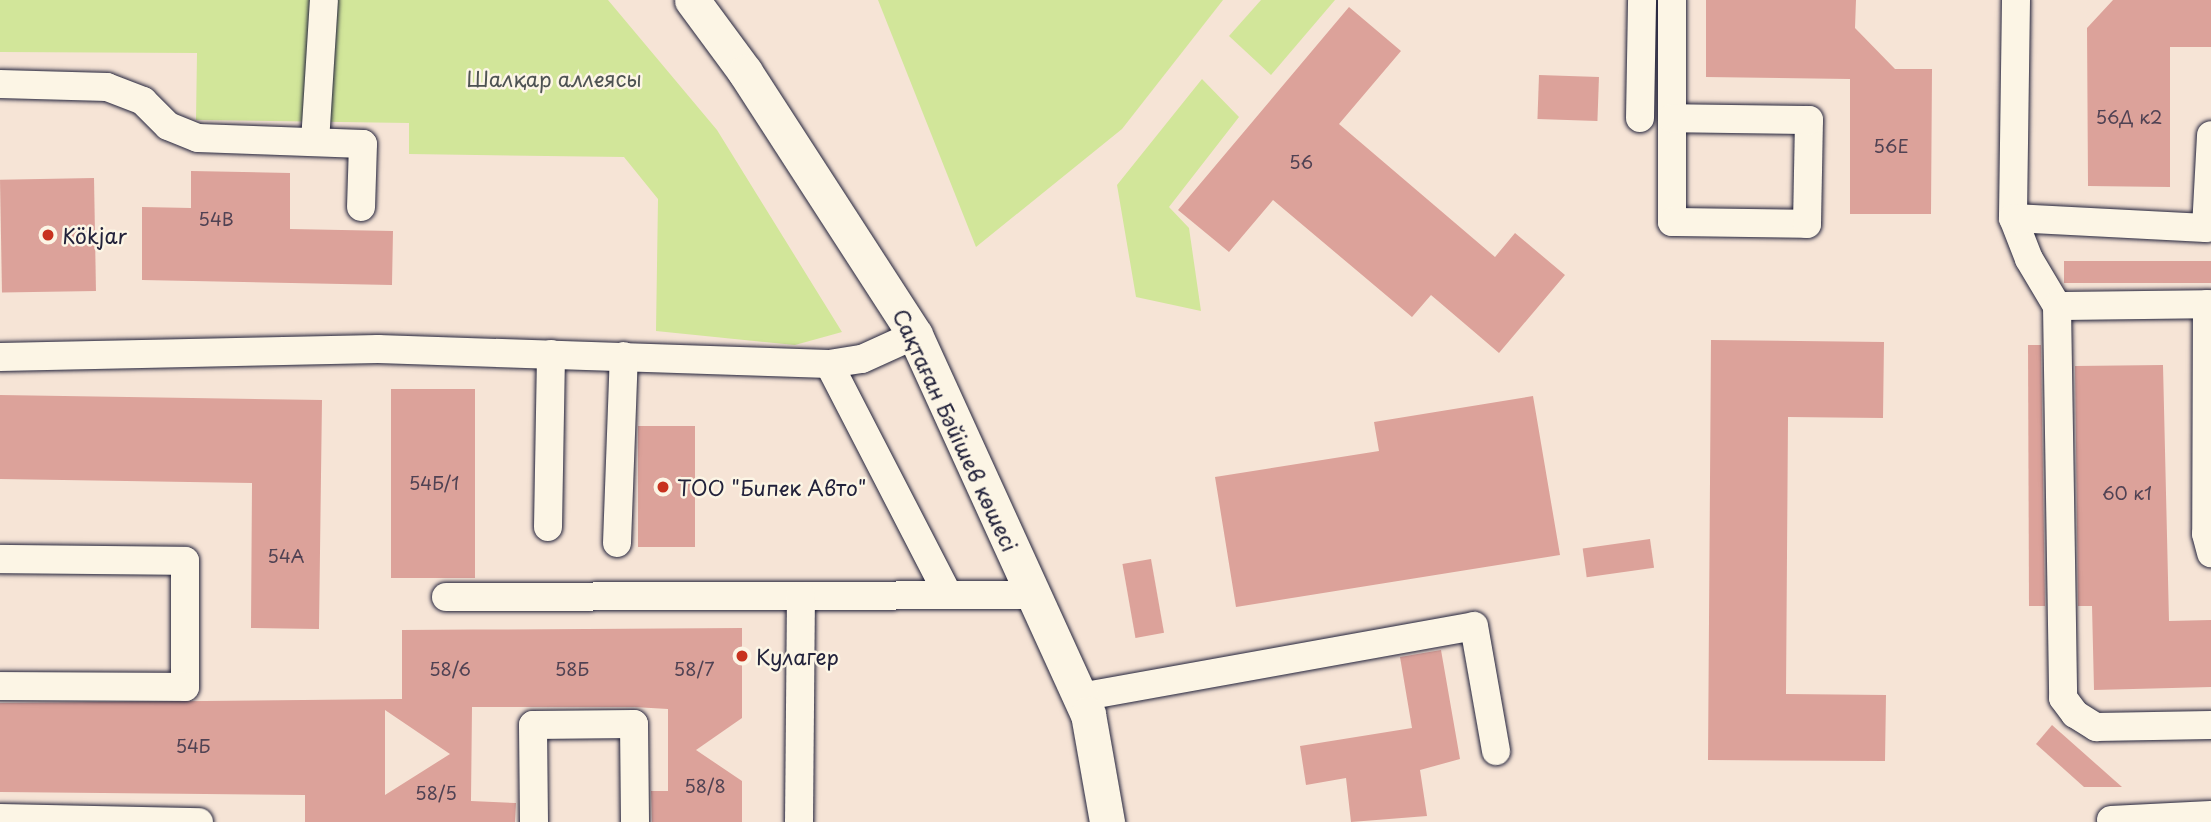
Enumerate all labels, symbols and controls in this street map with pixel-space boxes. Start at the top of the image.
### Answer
park label: Шалқар аллеясы [466,65,642,91]
house number: 56Д к2 [2095,106,2163,128]
house number: 56Е [1873,135,1909,157]
house number: 56 [1289,151,1313,173]
house number: 54В [198,208,234,230]
place label: Kökjar [62,222,127,248]
marker: Kökjar [40,227,56,243]
street label: Сақтаған Бәйішев көшесі [888,304,1024,556]
house number: 54Б/1 [409,472,459,494]
place label: ТОО "Бипек Авто" [677,474,869,500]
marker: ТОО "Бипек Авто" [655,479,671,495]
house number: 60 к1 [2102,482,2152,504]
house number: 54А [267,545,305,567]
place label: Кулагер [756,643,839,669]
marker: Кулагер [734,648,750,664]
house number: 58/6 [429,658,471,680]
house number: 58Б [555,658,589,680]
house number: 58/7 [674,658,714,680]
house number: 54Б [175,735,211,757]
house number: 58/8 [684,775,726,797]
house number: 58/5 [415,782,457,804]

